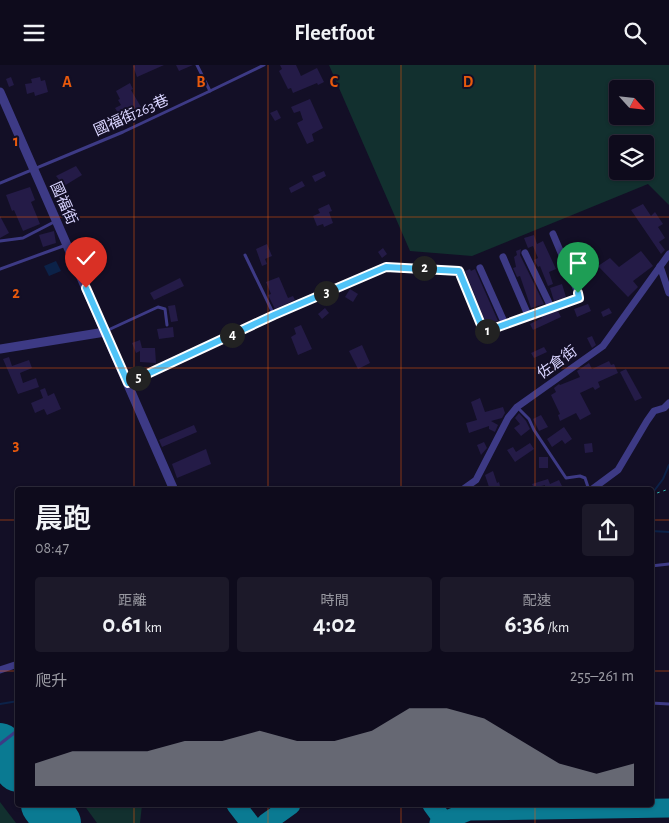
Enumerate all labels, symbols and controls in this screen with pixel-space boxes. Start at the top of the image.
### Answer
icon: menu [20,19,48,47]
icon: search [621,19,649,47]
text: Fleetfoot [294,22,375,44]
text: A [62,74,72,90]
text: B [196,74,206,90]
text: C [330,74,339,90]
text: D [463,74,474,90]
north arrow [609,80,654,125]
map controls [609,80,654,180]
street label: 國福街263巷 [91,91,171,139]
text: 1 [13,133,19,149]
button: layers [609,135,654,180]
street label: 國福街 [48,179,80,227]
pin [65,237,107,288]
pin [557,242,599,293]
icon: check [72,244,100,272]
icon: arrive [564,249,592,277]
pin: 2 [412,255,436,281]
text: 2 [421,261,428,275]
pin: 3 [314,281,338,305]
text: 2 [12,285,20,301]
text: 3 [323,286,330,300]
pin: 1 [474,319,500,343]
pin: 4 [220,323,244,347]
text: 1 [485,324,490,338]
text: 4 [229,328,236,342]
street label: 佐倉街 [534,342,580,382]
pin: 5 [126,365,150,391]
text: 5 [135,371,142,385]
text: 3 [13,437,20,453]
button: share [582,504,634,556]
text: 晨跑 [35,506,91,534]
text: 08:47 [35,540,69,556]
text: 距離 [118,594,146,608]
text: 時間 [320,594,348,608]
text: 配速 [523,594,551,608]
text: 0.61 [102,612,142,637]
text: 4:02 [313,612,356,637]
text: 6:36 [505,612,545,637]
text: km [142,621,162,635]
text: /km [545,621,569,635]
text: 255–261 m [570,668,634,684]
text: 爬升 [35,673,67,689]

